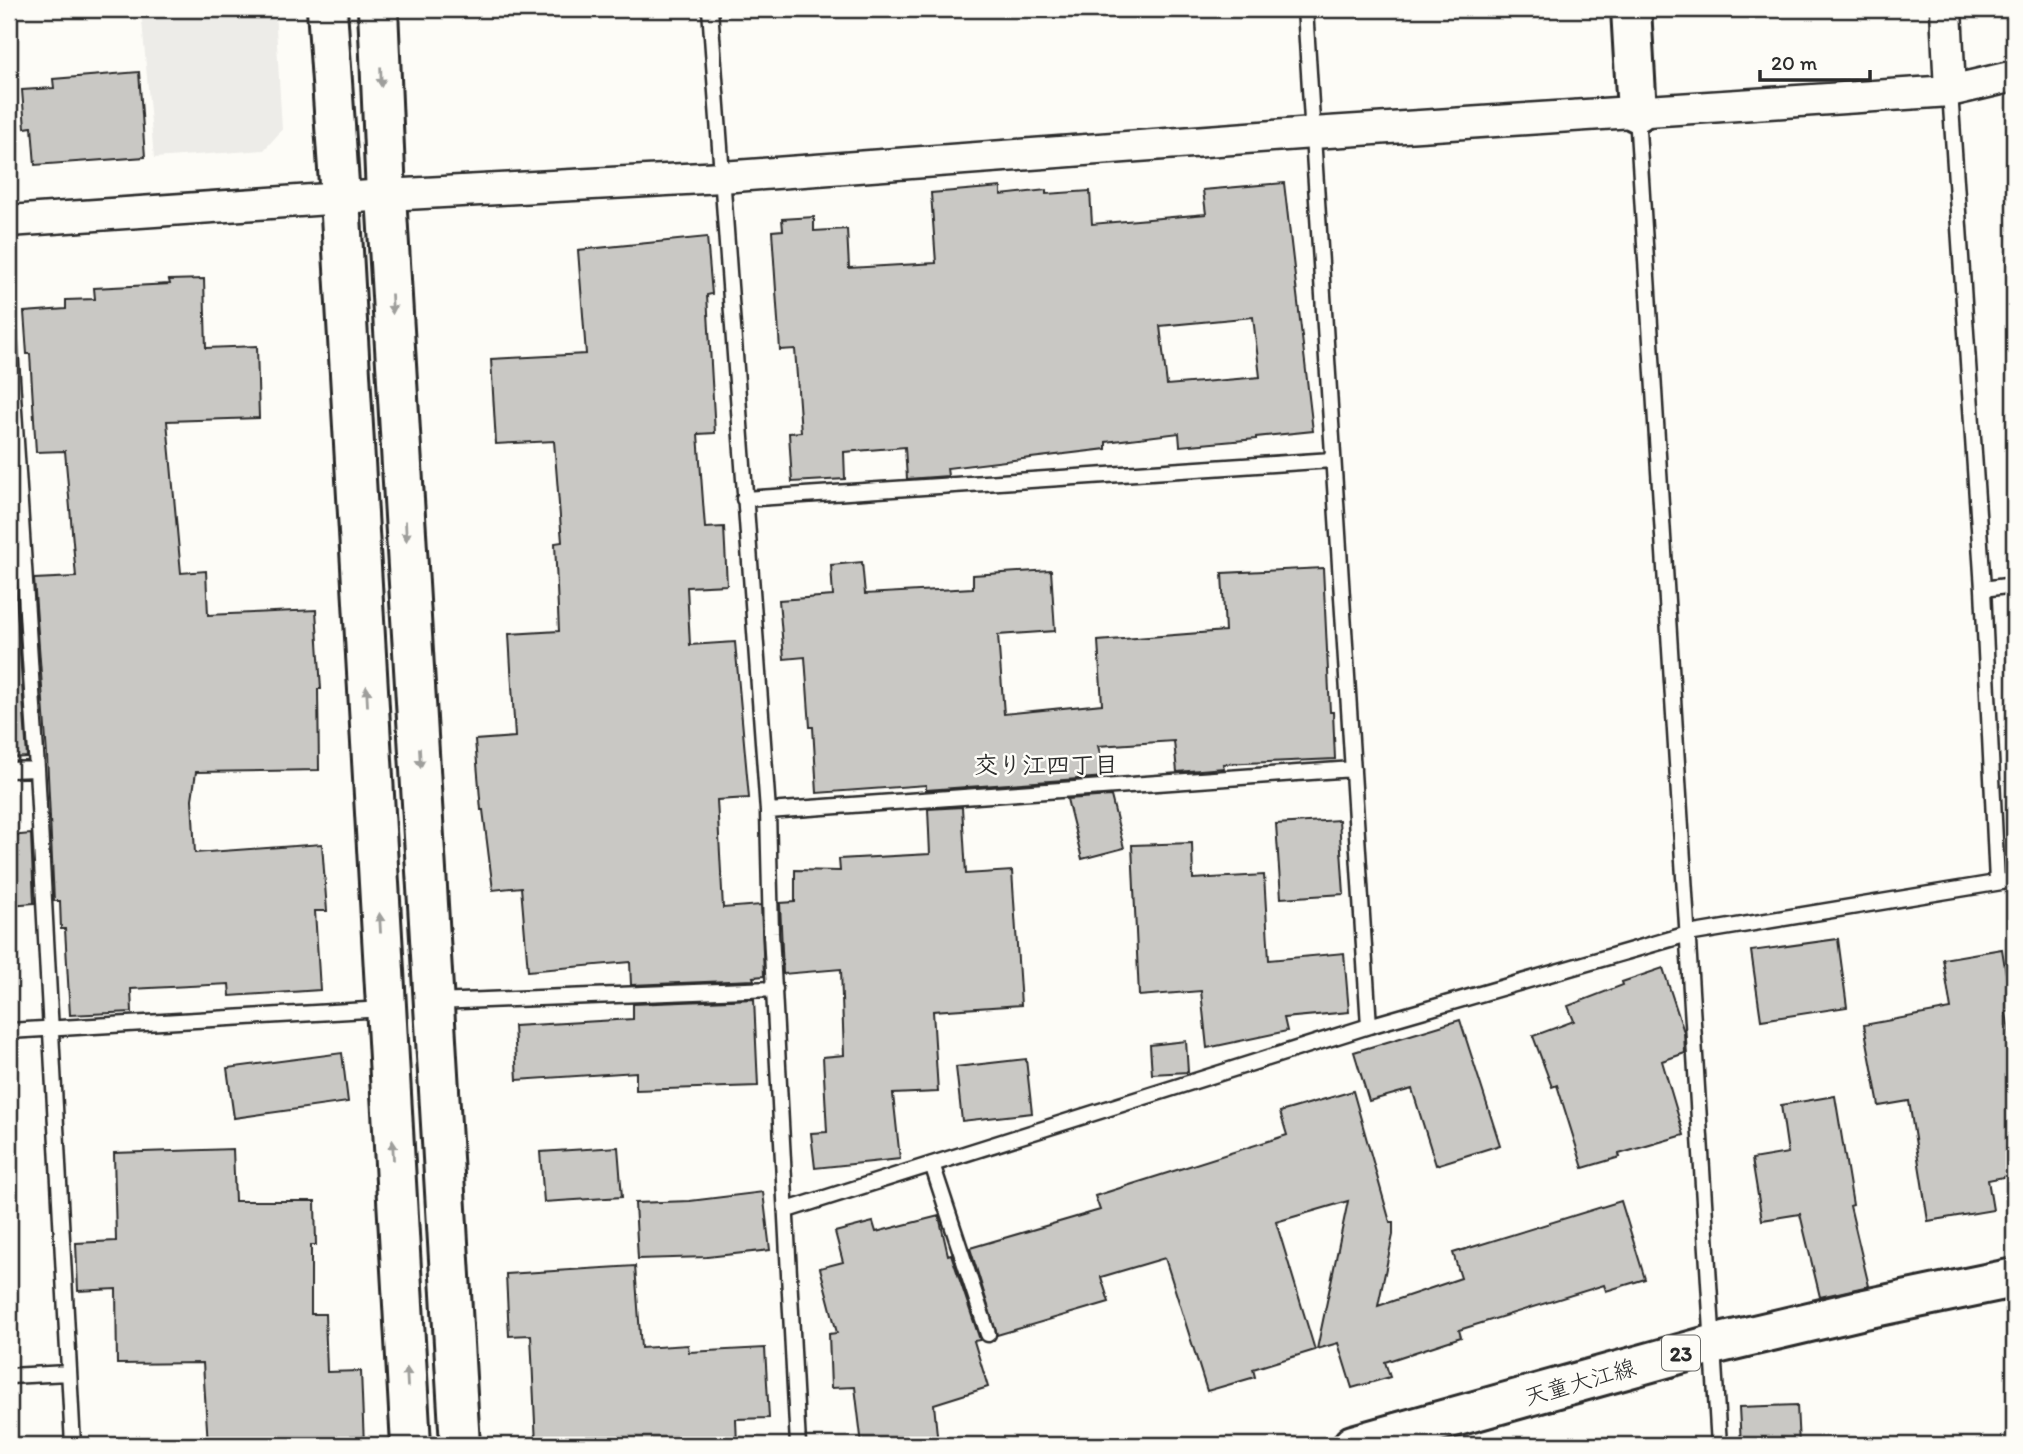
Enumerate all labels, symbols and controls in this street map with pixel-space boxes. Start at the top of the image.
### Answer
scale bar [1760,38,1871,82]
text: 20 m [1771,50,1818,75]
one-way arrow [375,66,387,88]
one-way arrow [387,293,398,315]
one-way arrow [401,520,412,542]
one-way arrow [361,685,372,707]
one-way arrow [415,748,426,770]
district label: 交り江四丁目 [974,750,1118,779]
one-way arrow [374,912,385,934]
one-way arrow [387,1139,398,1161]
road number: 23 [1662,1336,1700,1370]
street label: 天童大江線 [1521,1353,1639,1411]
one-way arrow [401,1366,412,1388]

